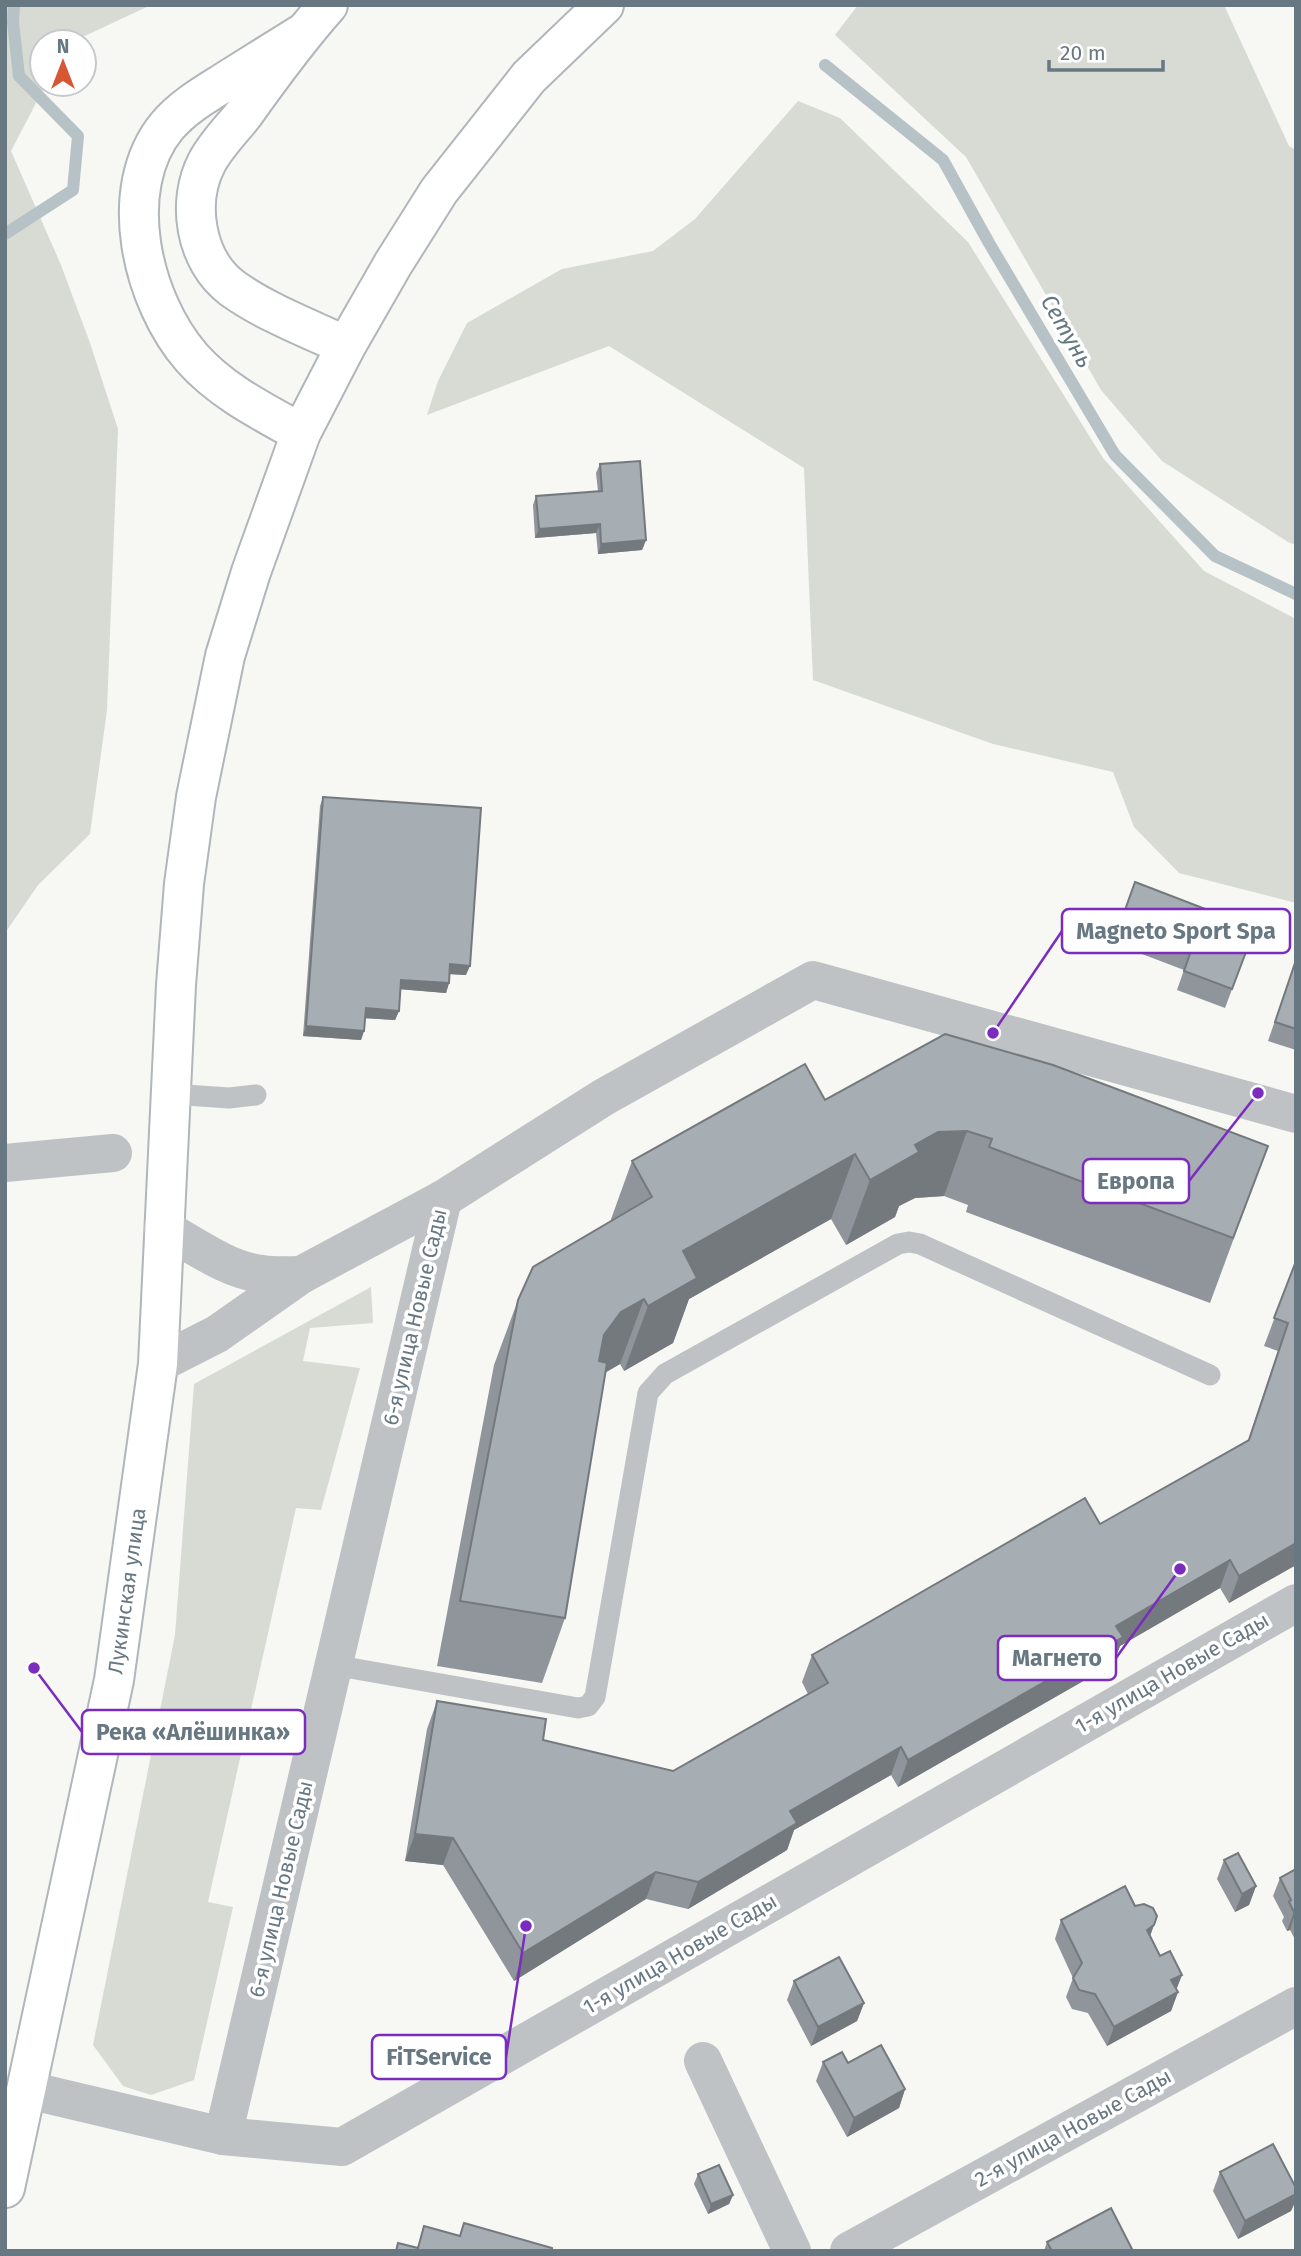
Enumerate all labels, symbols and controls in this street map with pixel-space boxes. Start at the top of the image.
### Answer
north arrow [28,28,98,98]
scale bar [1049,28,1163,72]
text: N [57,35,69,58]
text: 20 m [1060,40,1106,66]
water label: Сетунь [1035,289,1099,373]
callout: Magneto Sport Spa [1062,909,1290,953]
text: Magneto Sport Spa [1076,917,1276,945]
callout: Европа [1083,1159,1189,1203]
text: Европа [1097,1167,1175,1195]
street label: 6-я улица Новые Сады [377,1206,453,1428]
street label: Лукинская улица [102,1506,152,1676]
street label: 1-я улица Новые Сады [1071,1607,1273,1739]
callout: Магнето [998,1636,1116,1680]
text: Магнето [1012,1644,1102,1672]
callout: Река «Алёшинка» [82,1710,305,1754]
text: Река «Алёшинка» [96,1718,290,1746]
street label: 6-я улица Новые Сады [243,1778,319,2000]
street label: 1-я улица Новые Сады [579,1888,781,2020]
callout: FiTService [372,2035,506,2079]
text: FiTService [386,2043,492,2071]
street label: 2-я улица Новые Сады [970,2063,1176,2193]

